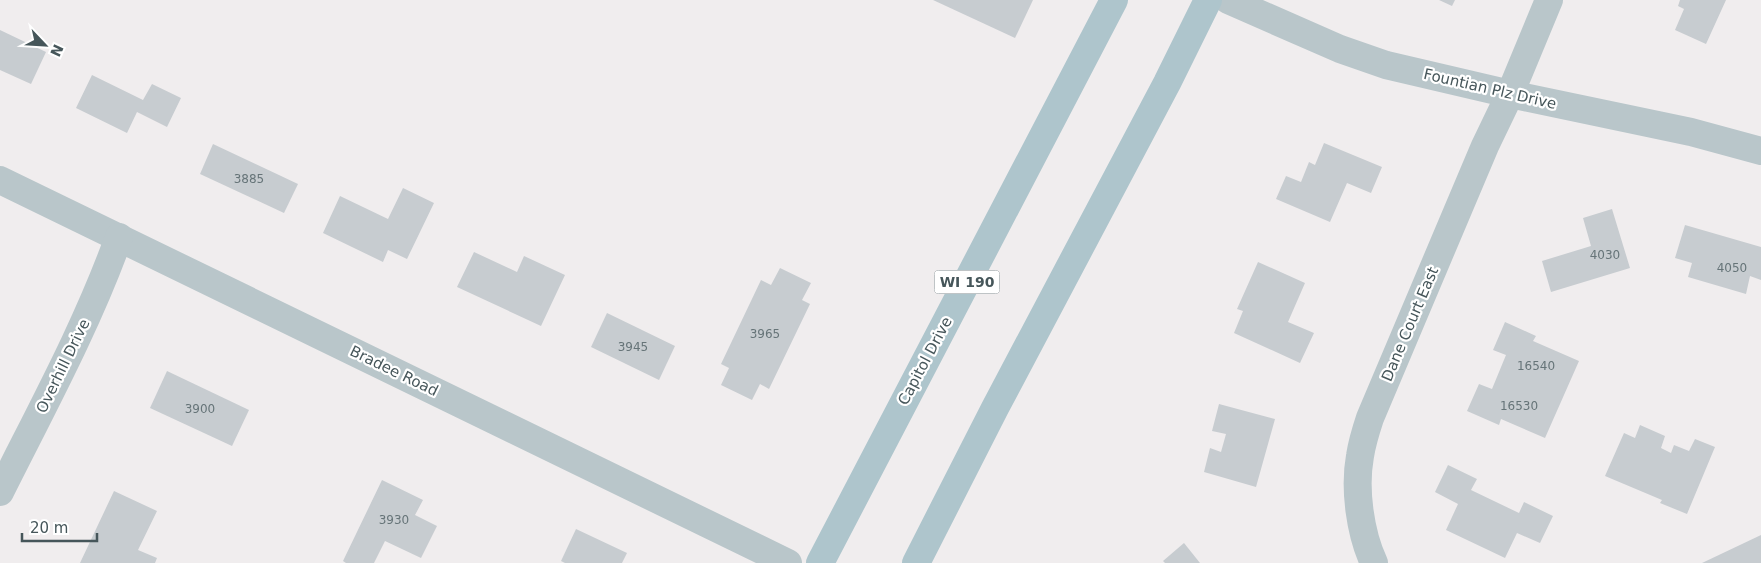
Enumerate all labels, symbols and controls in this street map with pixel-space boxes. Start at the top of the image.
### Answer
north arrow [20,20,70,70]
text: N [47,42,67,59]
street label: Fountian Plz Drive [1422,65,1558,113]
house number: 3885 [234,172,264,186]
house number: 4030 [1590,248,1620,262]
house number: 4050 [1717,261,1747,275]
street label: Dane Court East [1378,264,1442,384]
road number: WI 190 [934,270,1000,294]
street label: Capitol Drive [894,314,956,408]
street label: Overhill Drive [32,316,94,416]
house number: 3965 [750,327,780,341]
house number: 3945 [618,340,648,354]
street label: Bradee Road [347,342,441,400]
house number: 16540 [1517,359,1555,373]
house number: 16530 [1500,399,1538,413]
house number: 3900 [185,402,215,416]
scale bar [22,510,98,542]
house number: 3930 [379,513,409,527]
text: 20 m [30,519,68,537]

